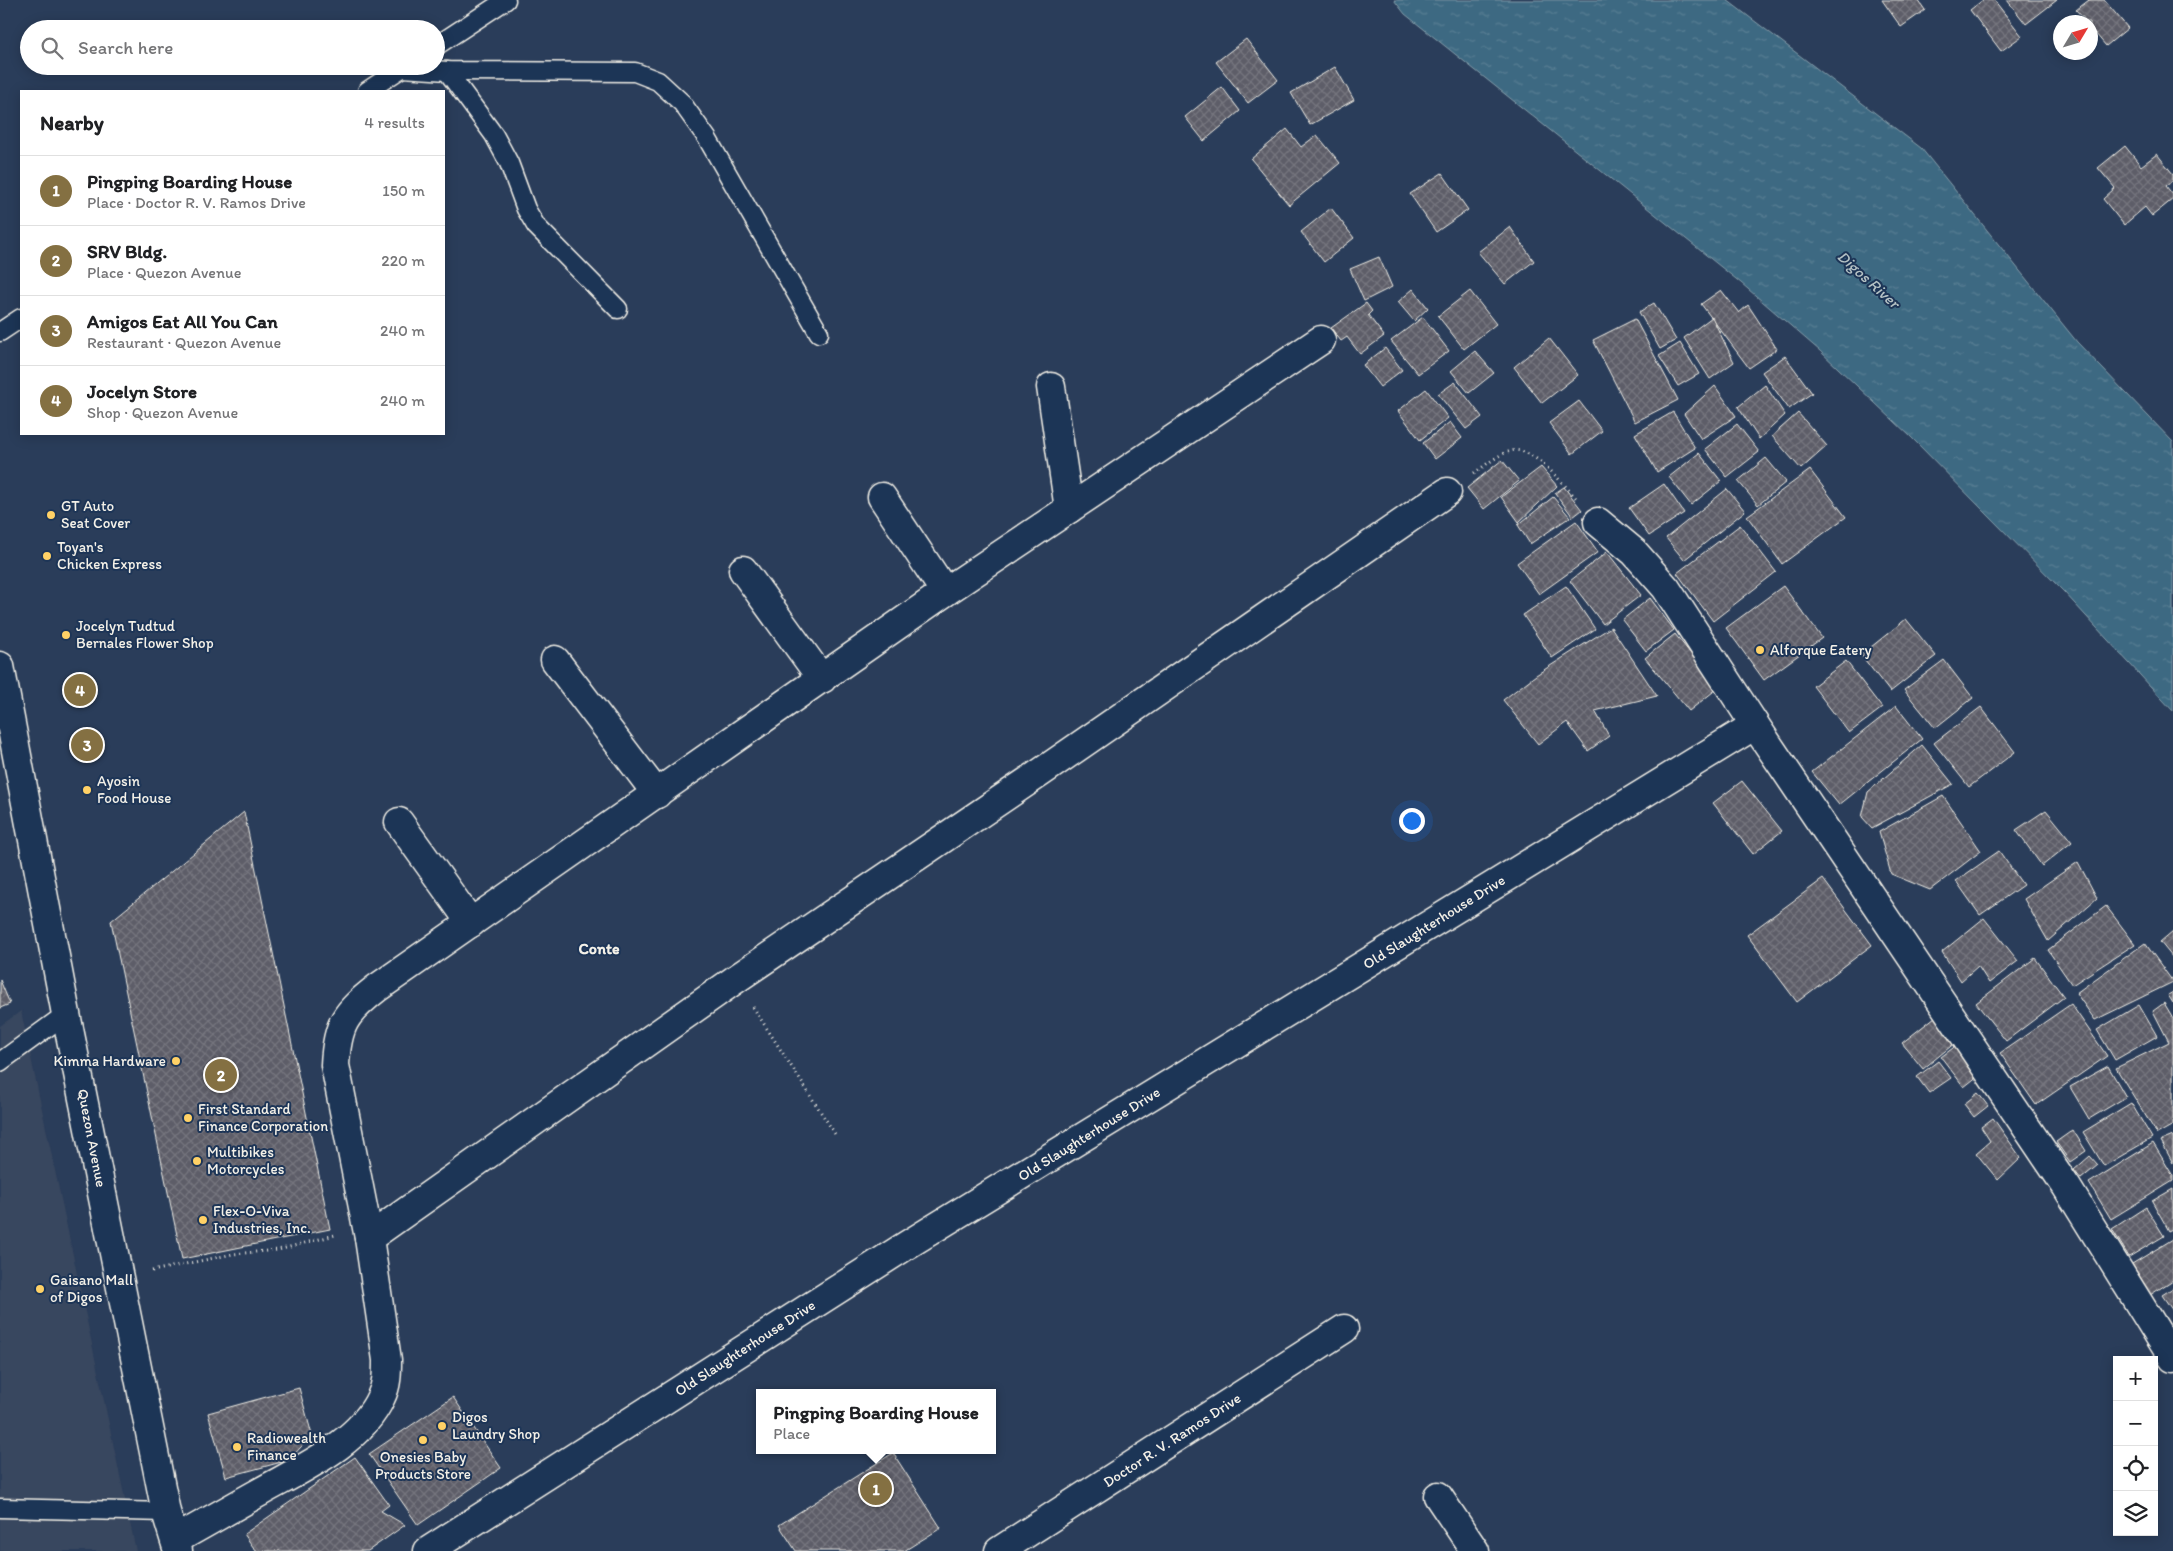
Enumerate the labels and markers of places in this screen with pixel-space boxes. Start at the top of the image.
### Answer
place label: GT Auto Seat Cover [61,497,130,532]
marker: GT Auto Seat Cover [45,509,57,521]
place label: Toyan's Chicken Express [57,538,162,573]
marker: Toyan's Chicken Express [41,550,53,562]
place label: Jocelyn Tudtud Bernales Flower Shop [76,617,214,652]
marker: Jocelyn Tudtud Bernales Flower Shop [60,629,72,641]
place label: Alforque Eatery [1770,641,1871,659]
marker: Alforque Eatery [1754,644,1766,656]
pin: 4 [64,671,96,709]
pin: 3 [71,726,103,764]
place label: Ayosin Food House [97,772,171,807]
marker: Ayosin Food House [81,784,93,796]
place label: Kimma Hardware [54,1052,166,1070]
marker: Kimma Hardware [170,1055,182,1067]
pin: 2 [205,1056,237,1094]
place label: First Standard Finance Corporation [198,1100,328,1135]
marker: First Standard Finance Corporation [182,1112,194,1124]
place label: Multibikes Motorcycles [207,1143,285,1178]
marker: Multibikes Motorcycles [191,1155,203,1167]
place label: Flex-O-Viva Industries, Inc. [213,1202,311,1237]
marker: Flex-O-Viva Industries, Inc. [197,1214,209,1226]
place label: Gaisano Mall of Digos [50,1271,134,1306]
marker: Gaisano Mall of Digos [34,1283,46,1295]
place label: Digos Laundry Shop [452,1408,540,1443]
marker: Digos Laundry Shop [436,1420,448,1432]
place label: Radiowealth Finance [247,1429,326,1464]
marker: Onesies Baby Products Store [417,1434,429,1446]
marker: Radiowealth Finance [231,1441,243,1453]
place label: Onesies Baby Products Store [375,1448,471,1483]
pin: 1 [860,1470,892,1508]

